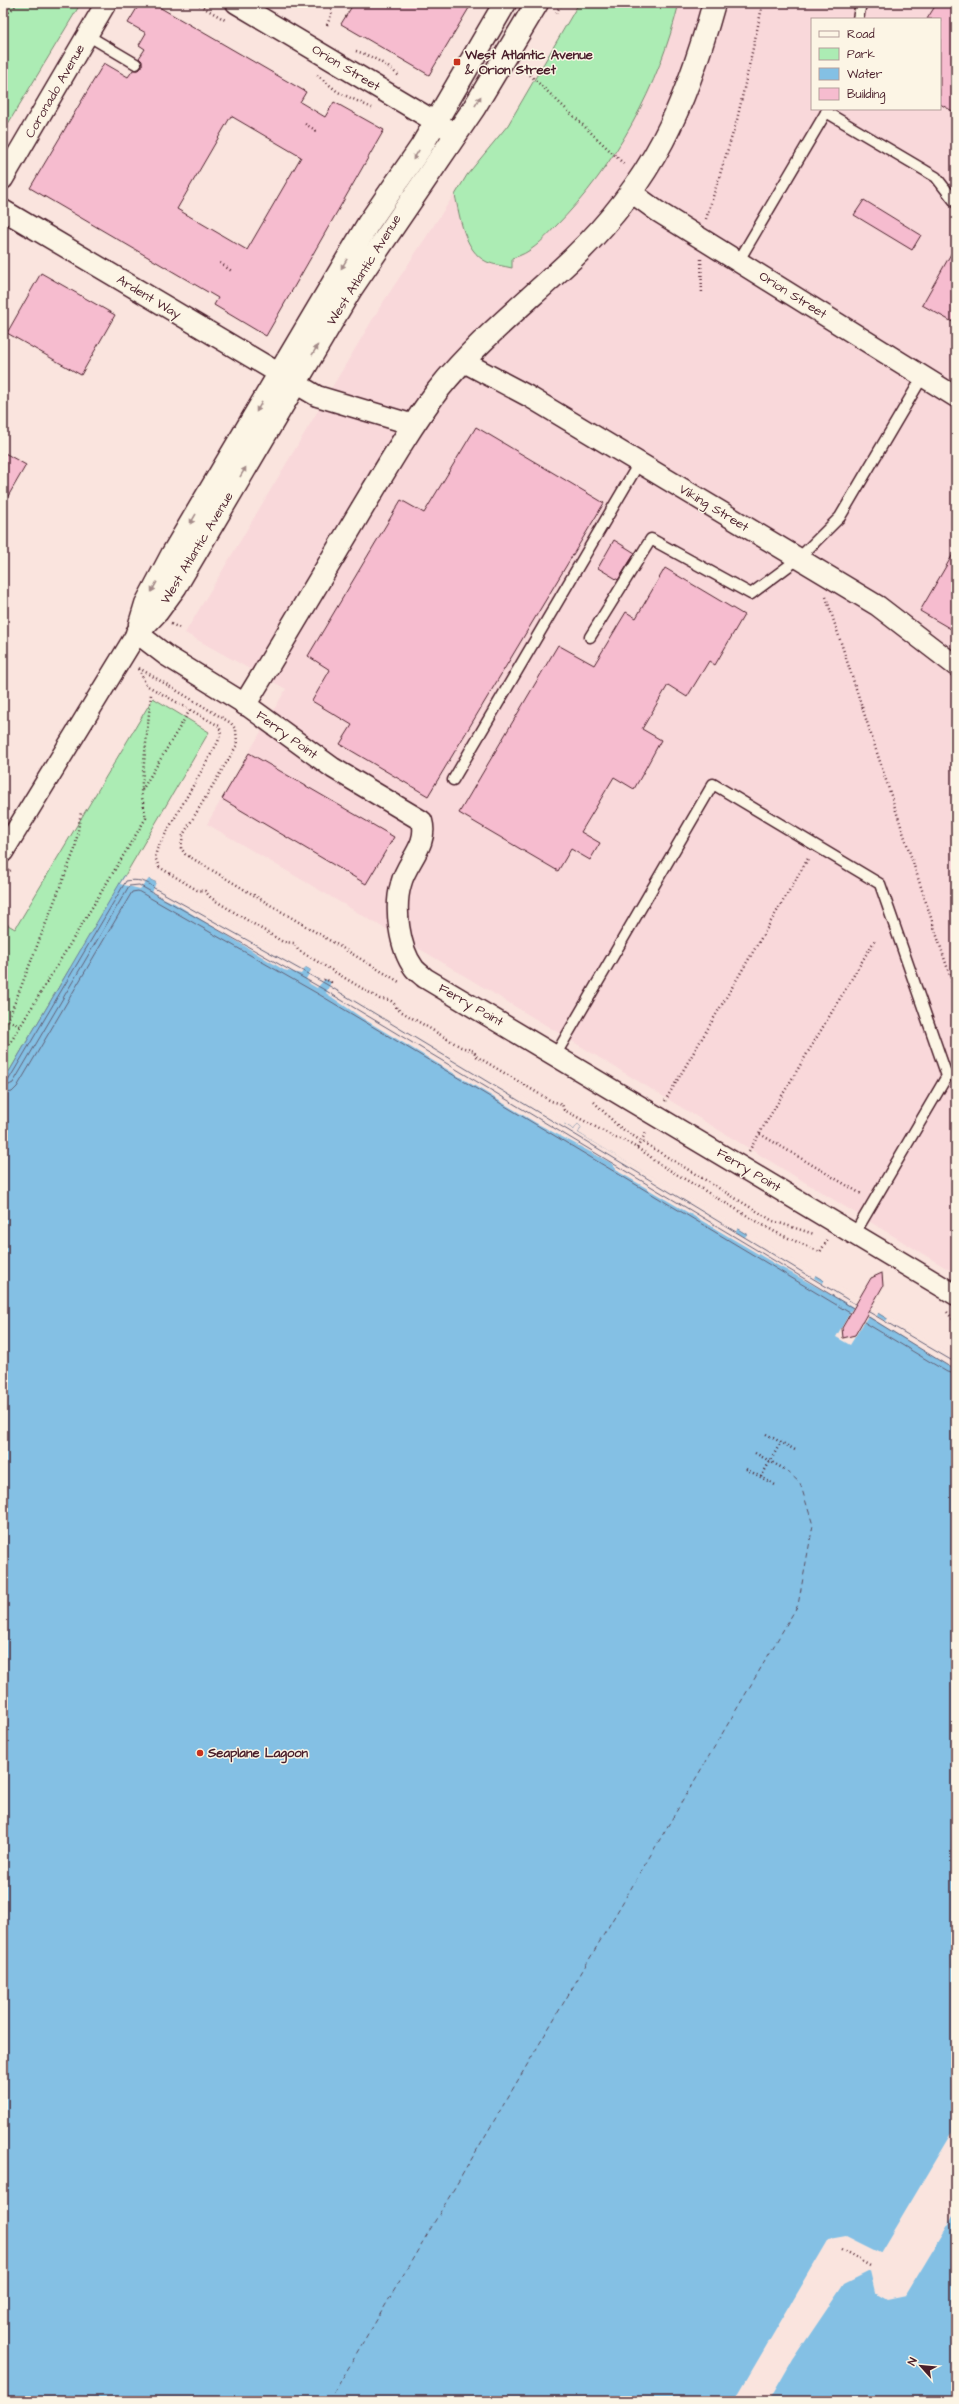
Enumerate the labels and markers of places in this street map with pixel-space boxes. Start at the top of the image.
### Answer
place label: West Atlantic Avenue & Orion Street [464,46,593,79]
marker: West Atlantic Avenue & Orion Street [452,57,462,67]
place label: Seaplane Lagoon [207,1744,309,1764]
marker: Seaplane Lagoon [195,1748,205,1758]

